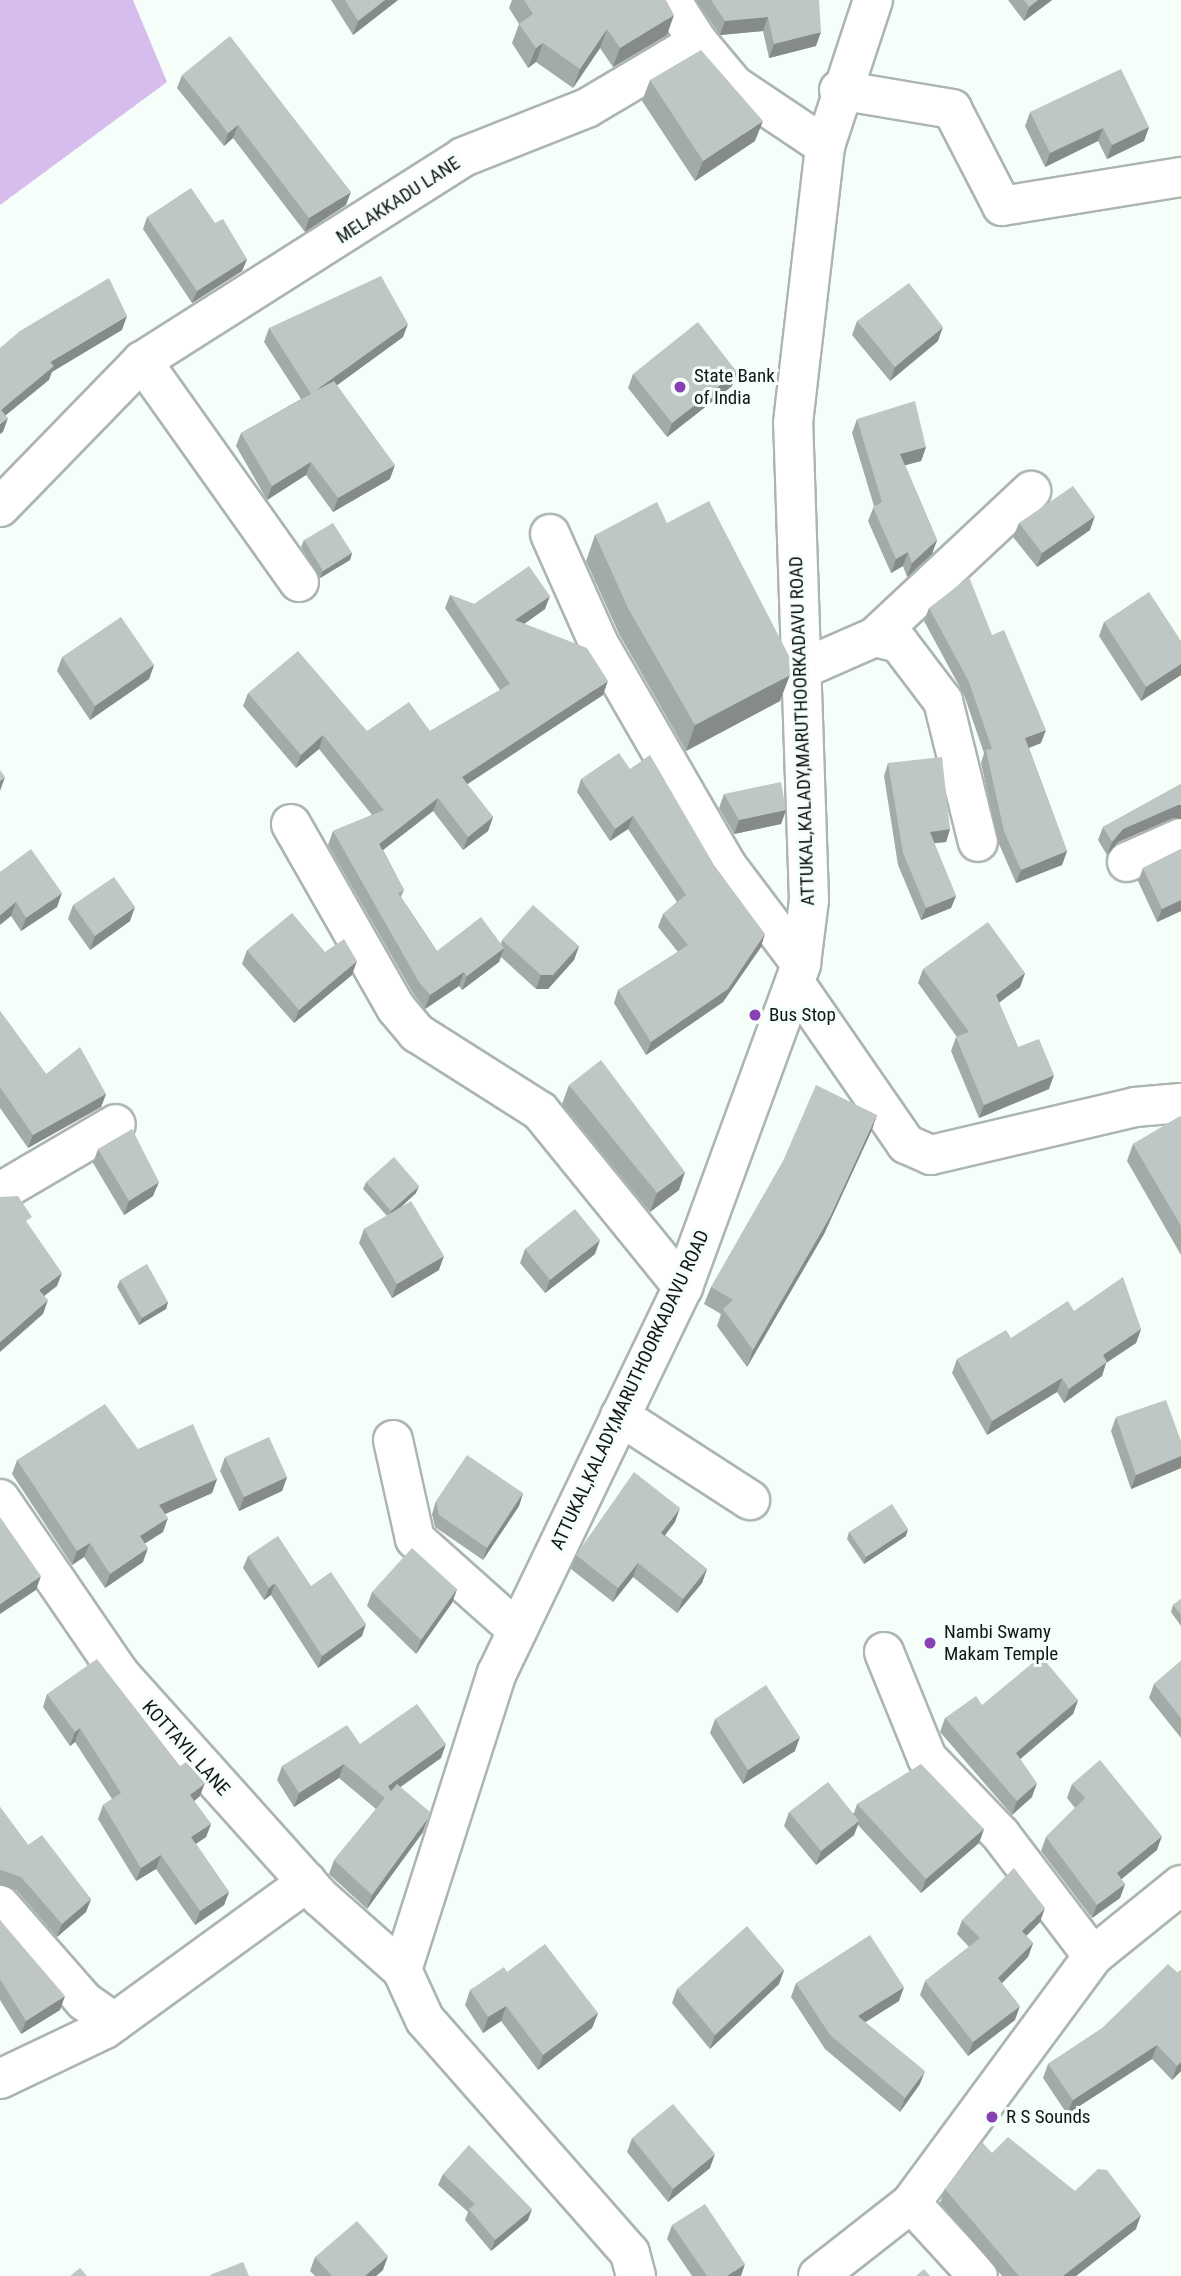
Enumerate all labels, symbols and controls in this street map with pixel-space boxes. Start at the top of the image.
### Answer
street label: MELAKKADU LANE [332,152,464,248]
place label: State Bank of India [694,365,775,409]
marker: State Bank of India [672,379,688,395]
street label: ATTUKAL,KALADY,MARUTHOORKADAVU ROAD [785,556,819,906]
place label: Bus Stop [769,1004,836,1026]
marker: Bus Stop [747,1007,763,1023]
street label: ATTUKAL,KALADY,MARUTHOORKADAVU ROAD [546,1227,714,1553]
place label: Nambi Swamy Makam Temple [944,1621,1059,1665]
marker: Nambi Swamy Makam Temple [922,1635,938,1651]
street label: KOTTAYIL LANE [137,1696,235,1800]
place label: R S Sounds [1006,2106,1091,2128]
marker: R S Sounds [984,2109,1000,2125]

